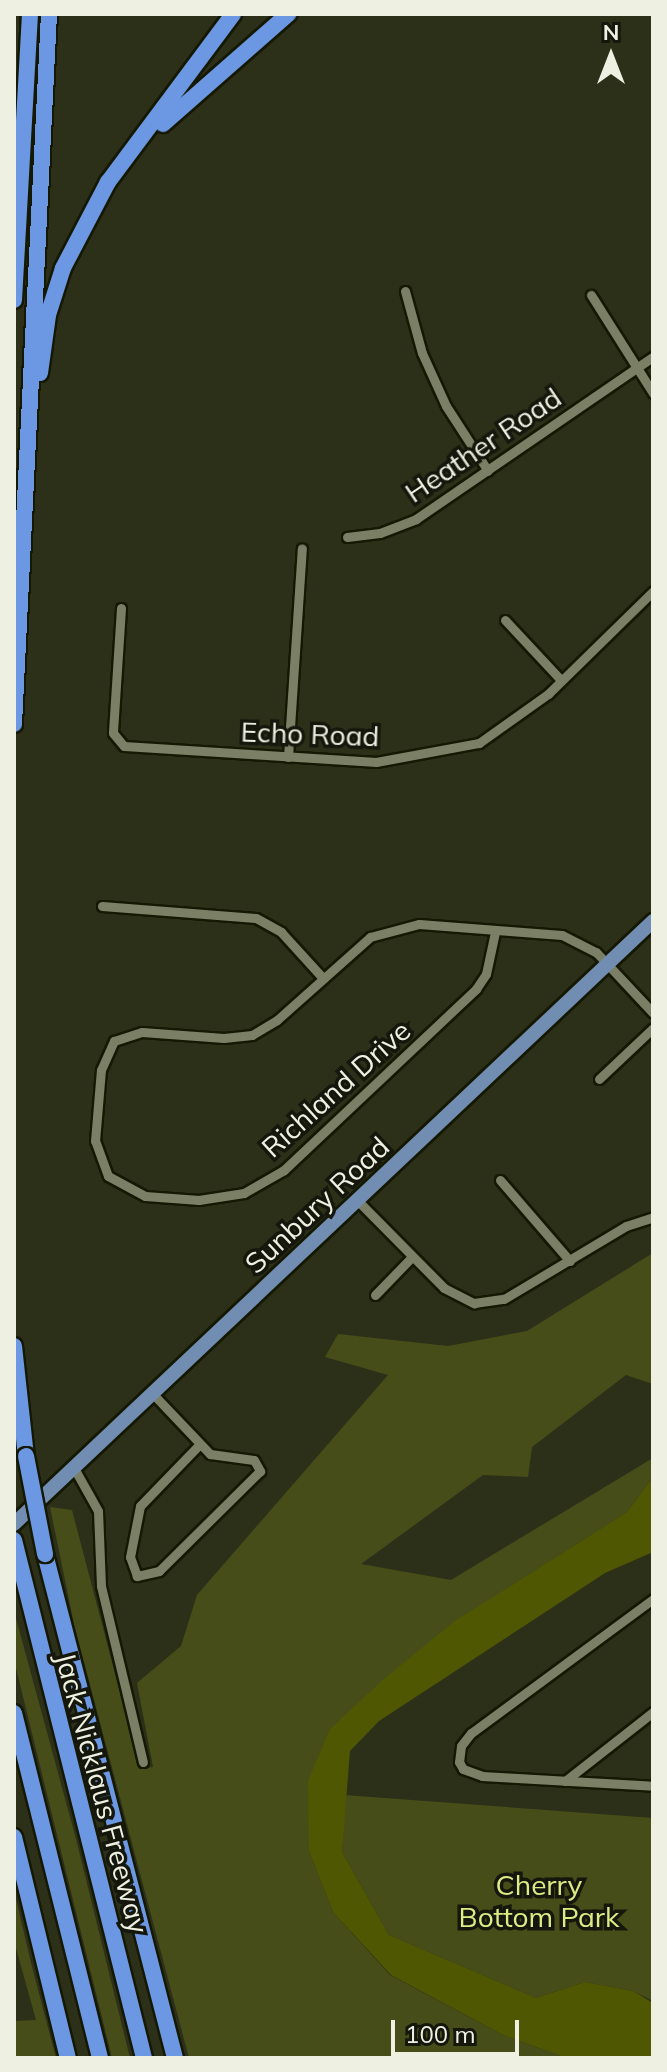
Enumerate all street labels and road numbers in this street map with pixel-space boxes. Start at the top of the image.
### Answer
street label: Heather Road [399,380,567,510]
street label: Echo Road [240,715,380,753]
street label: Richland Drive [255,1014,417,1164]
street label: Sunbury Road [238,1130,396,1280]
street label: Jack Nicklaus Freeway [48,1649,156,1937]

